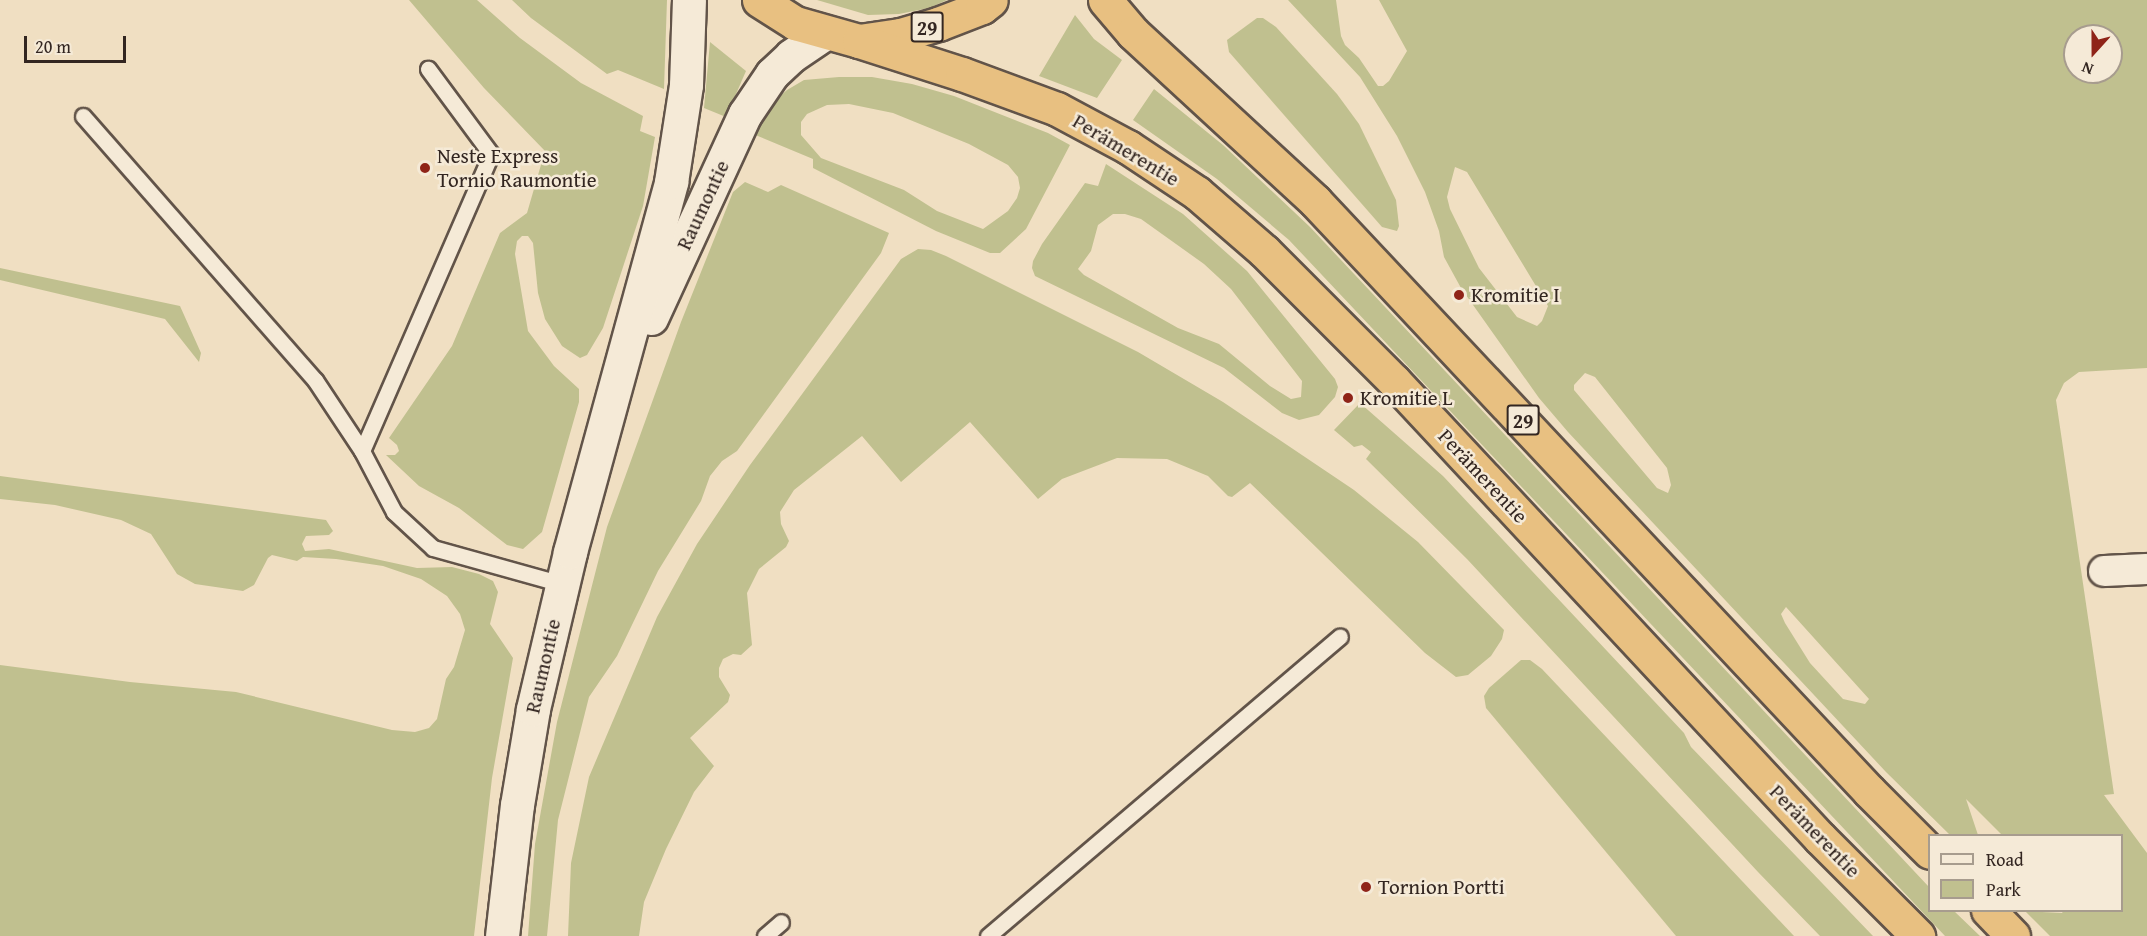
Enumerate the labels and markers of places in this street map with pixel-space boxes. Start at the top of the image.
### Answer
place label: Neste Express Tornio Raumontie [437,143,597,193]
marker: Neste Express Tornio Raumontie [418,161,432,175]
place label: Kromitie I [1471,282,1560,308]
marker: Kromitie I [1452,288,1466,302]
place label: Kromitie L [1360,385,1453,411]
marker: Kromitie L [1341,391,1355,405]
place label: Tornion Portti [1378,874,1505,900]
marker: Tornion Portti [1359,880,1373,894]

